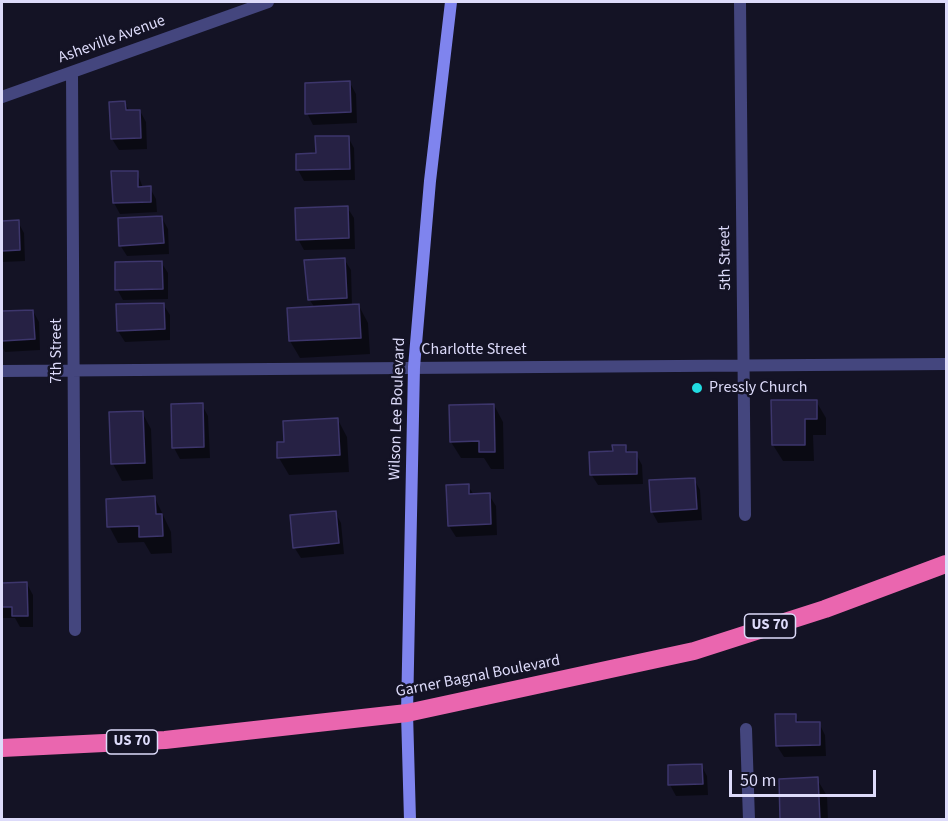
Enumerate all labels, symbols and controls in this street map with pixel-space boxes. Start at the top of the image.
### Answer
street label: Asheville Avenue [56,12,168,68]
street label: 5th Street [716,225,736,291]
street label: 7th Street [47,318,67,384]
street label: Wilson Lee Boulevard [386,337,410,481]
street label: Charlotte Street [421,340,527,360]
place label: Pressly Church [709,378,807,398]
marker: Pressly Church [690,381,704,395]
road number: US 70 [744,614,796,638]
street label: Garner Bagnal Boulevard [394,652,562,702]
road number: US 70 [106,730,158,754]
scale bar [732,758,879,796]
text: 50 m [740,768,776,793]

